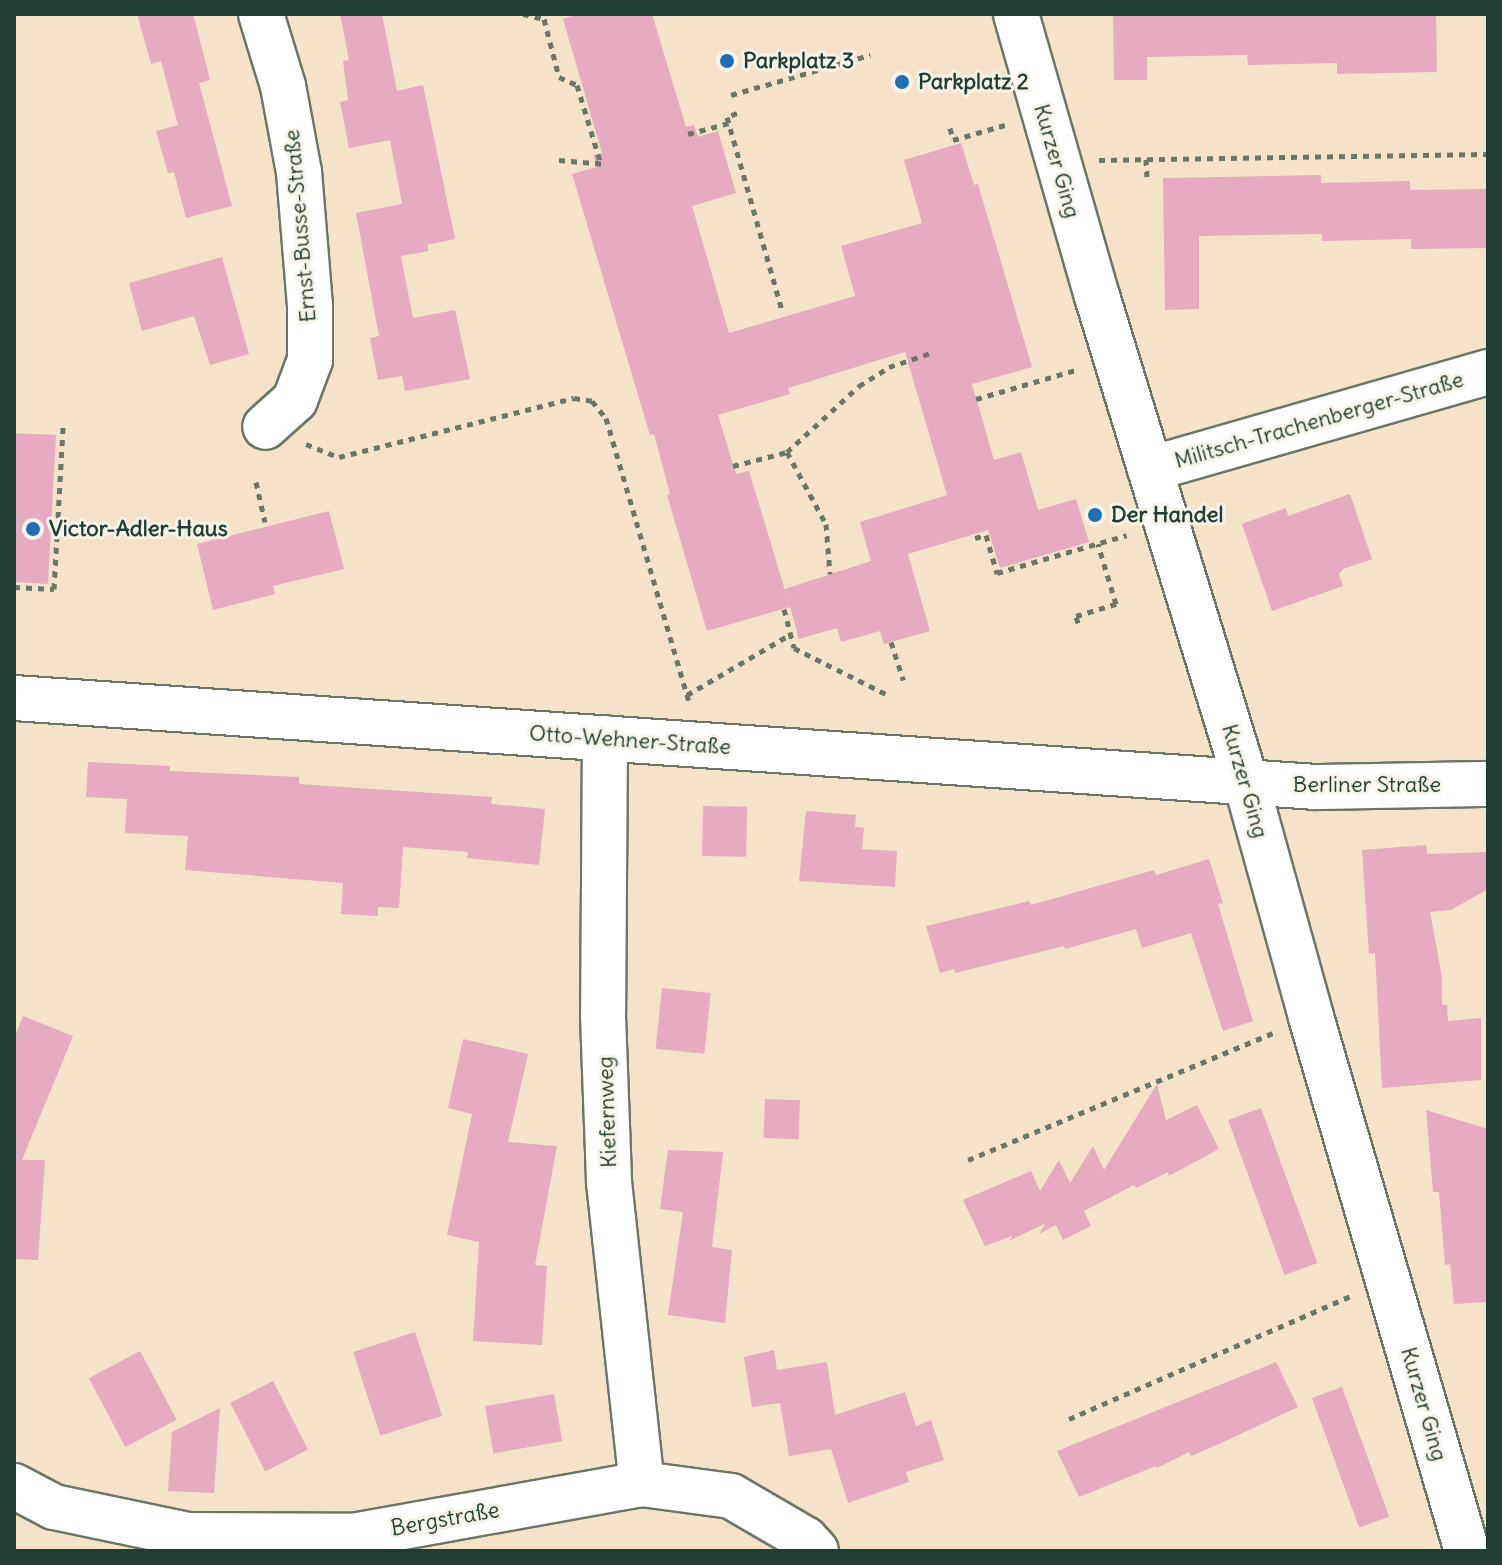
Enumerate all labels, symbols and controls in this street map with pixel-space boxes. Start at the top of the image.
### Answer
place label: Parkplatz 3 [743,48,854,74]
marker: Parkplatz 3 [718,52,736,70]
place label: Parkplatz 2 [918,69,1029,95]
marker: Parkplatz 2 [893,73,911,91]
street label: Kurzer Ging [1028,101,1086,221]
street label: Ernst-Busse-Straße [278,129,322,323]
street label: Militsch-Trachenberger-Straße [1171,366,1467,474]
place label: Der Handel [1111,502,1223,528]
marker: Der Handel [1086,506,1104,524]
place label: Victor-Adler-Haus [49,516,228,542]
marker: Victor-Adler-Haus [24,520,42,538]
street label: Otto-Wehner-Straße [528,720,732,760]
street label: Kurzer Ging [1216,721,1274,841]
street label: Berliner Straße [1293,772,1441,798]
street label: Kiefernweg [592,1056,622,1168]
street label: Kurzer Ging [1395,1344,1453,1464]
street label: Bergstraße [389,1496,501,1542]

